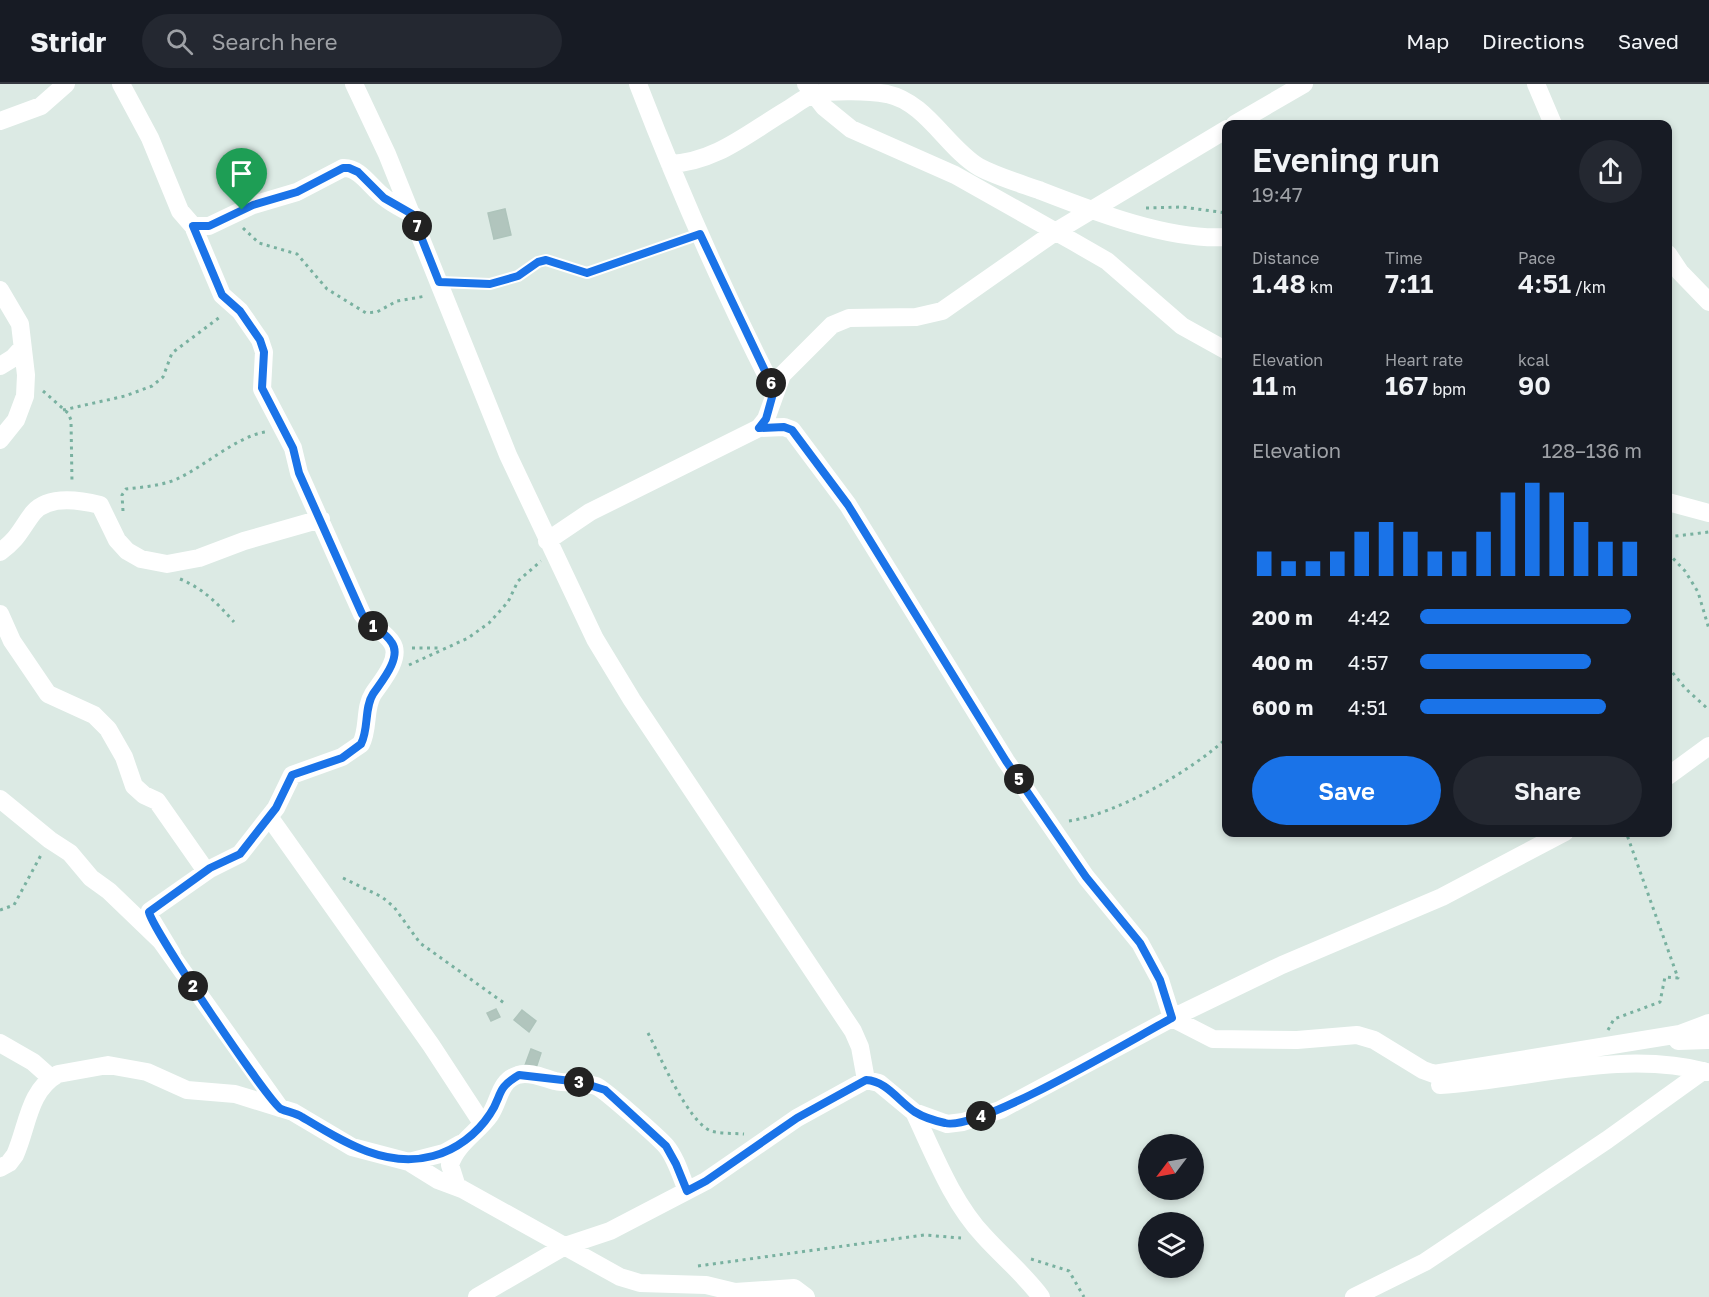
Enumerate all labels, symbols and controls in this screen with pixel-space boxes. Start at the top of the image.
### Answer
search box [142,14,562,68]
text: Stridr [30,25,106,58]
icon: search [163,25,196,58]
text: Search here [211,28,337,55]
text: Map [1406,28,1449,54]
text: Directions [1482,28,1585,54]
text: Saved [1618,28,1679,54]
text: Evening run [1252,140,1440,179]
button: share [1579,140,1642,203]
pin [216,148,267,210]
icon: arrive [225,157,258,190]
text: 19:47 [1252,182,1303,206]
pin: 7 [402,211,432,241]
text: 7 [413,216,421,236]
text: Distance [1252,248,1319,268]
text: Time [1385,248,1423,268]
text: Pace [1518,248,1555,268]
text: 1.48 [1252,268,1306,299]
text: 7:11 [1385,268,1433,299]
text: 4:51 [1518,268,1571,299]
text: km [1306,277,1333,297]
text: /km [1571,277,1606,297]
text: Elevation [1252,350,1323,370]
text: Heart rate [1385,350,1463,370]
text: kcal [1518,350,1550,370]
pin: 6 [756,368,786,398]
text: 11 [1252,370,1278,401]
text: 167 [1385,370,1428,401]
text: 90 [1518,370,1551,401]
text: 6 [766,373,776,393]
text: m [1278,379,1296,399]
text: bpm [1428,379,1466,399]
text: Elevation [1252,438,1341,462]
text: 128–136 m [1542,438,1642,462]
text: 200 m [1252,605,1313,629]
text: 4:42 [1348,605,1390,629]
pin: 1 [358,611,388,641]
text: 1 [369,616,377,636]
text: 400 m [1252,650,1313,674]
text: 4:57 [1348,650,1388,674]
text: 600 m [1252,695,1313,719]
text: 4:51 [1348,695,1388,719]
button: Save [1252,756,1441,825]
button: Share [1453,756,1642,825]
pin: 5 [1004,764,1034,794]
text: 5 [1014,769,1024,789]
pin: 2 [178,971,208,1001]
text: 2 [188,976,198,996]
pin: 3 [564,1067,594,1097]
text: 3 [574,1072,584,1092]
pin: 4 [966,1101,996,1131]
text: 4 [976,1106,986,1126]
north arrow [1138,1134,1204,1200]
map controls [1138,1134,1204,1278]
button: layers [1138,1212,1204,1278]

